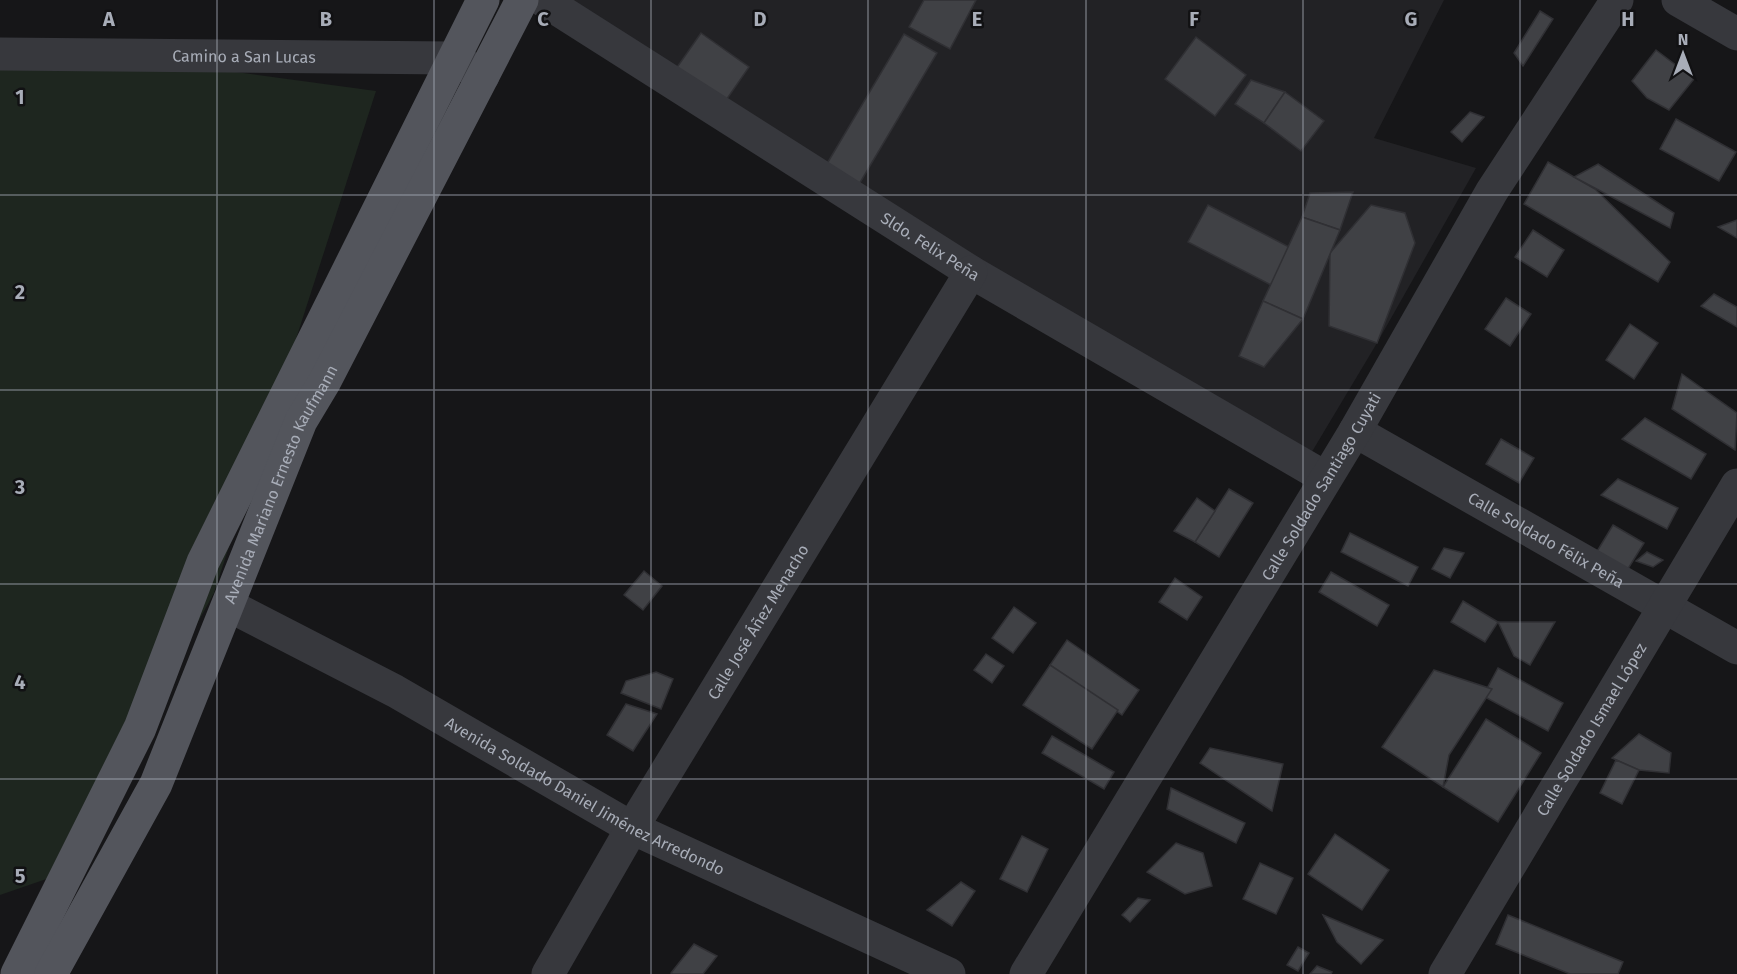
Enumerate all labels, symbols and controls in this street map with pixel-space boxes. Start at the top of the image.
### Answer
text: A [102,7,116,31]
text: B [320,7,332,31]
text: C [537,7,549,31]
text: D [753,7,767,31]
text: E [972,7,982,31]
text: F [1189,7,1199,31]
text: G [1405,7,1417,31]
text: H [1621,7,1635,31]
north arrow [1653,24,1713,84]
text: N [1678,30,1688,49]
street label: Camino a San Lucas [172,47,316,67]
text: 1 [15,85,25,109]
street label: Sldo. Felix Peña [877,208,983,285]
text: 2 [15,280,25,304]
street label: Avenida Mariano Ernesto Kaufmann [220,362,342,606]
street label: Calle Soldado Santiago Cuyati [1258,389,1385,584]
text: 3 [14,475,25,499]
street label: Calle Soldado Félix Peña [1464,488,1628,592]
street label: Calle José Áñez Menacho [704,541,813,703]
street label: Calle Soldado Ismael López [1533,640,1651,820]
text: 4 [14,670,26,694]
street label: Avenida Soldado Daniel Jiménez Arredondo [442,713,727,879]
text: 5 [15,864,26,888]

